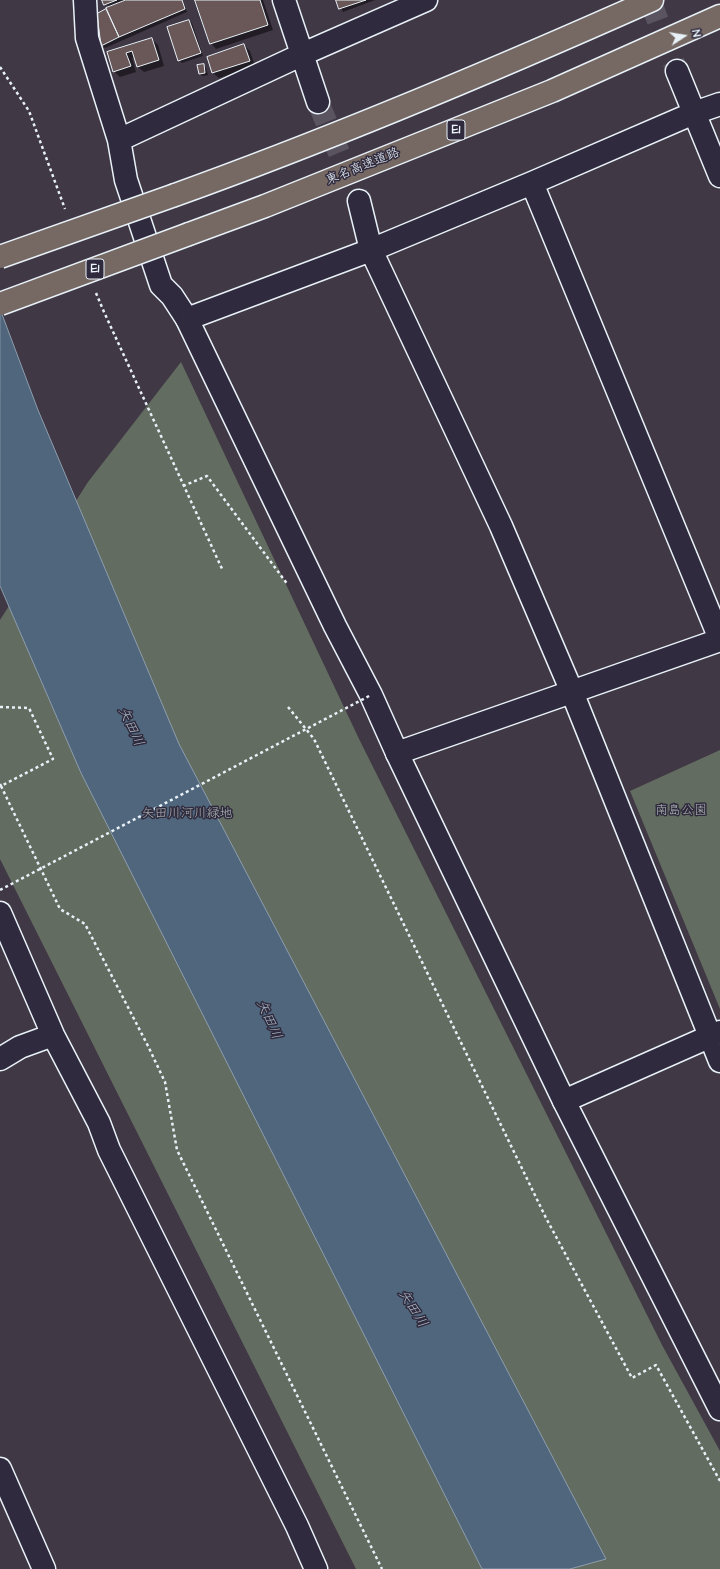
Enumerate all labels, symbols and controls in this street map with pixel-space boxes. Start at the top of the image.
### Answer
north arrow [664,16,704,56]
text: N [688,28,704,38]
road number: E1 [447,120,465,140]
street label: 東名高速道路 [324,145,402,189]
road number: E1 [86,259,104,279]
water label: 矢田川 [114,704,146,750]
park label: 南島公園 [655,803,707,819]
park label: 矢田川河川緑地 [142,806,232,822]
water label: 矢田川 [252,997,284,1043]
water label: 矢田川 [394,1287,430,1331]

